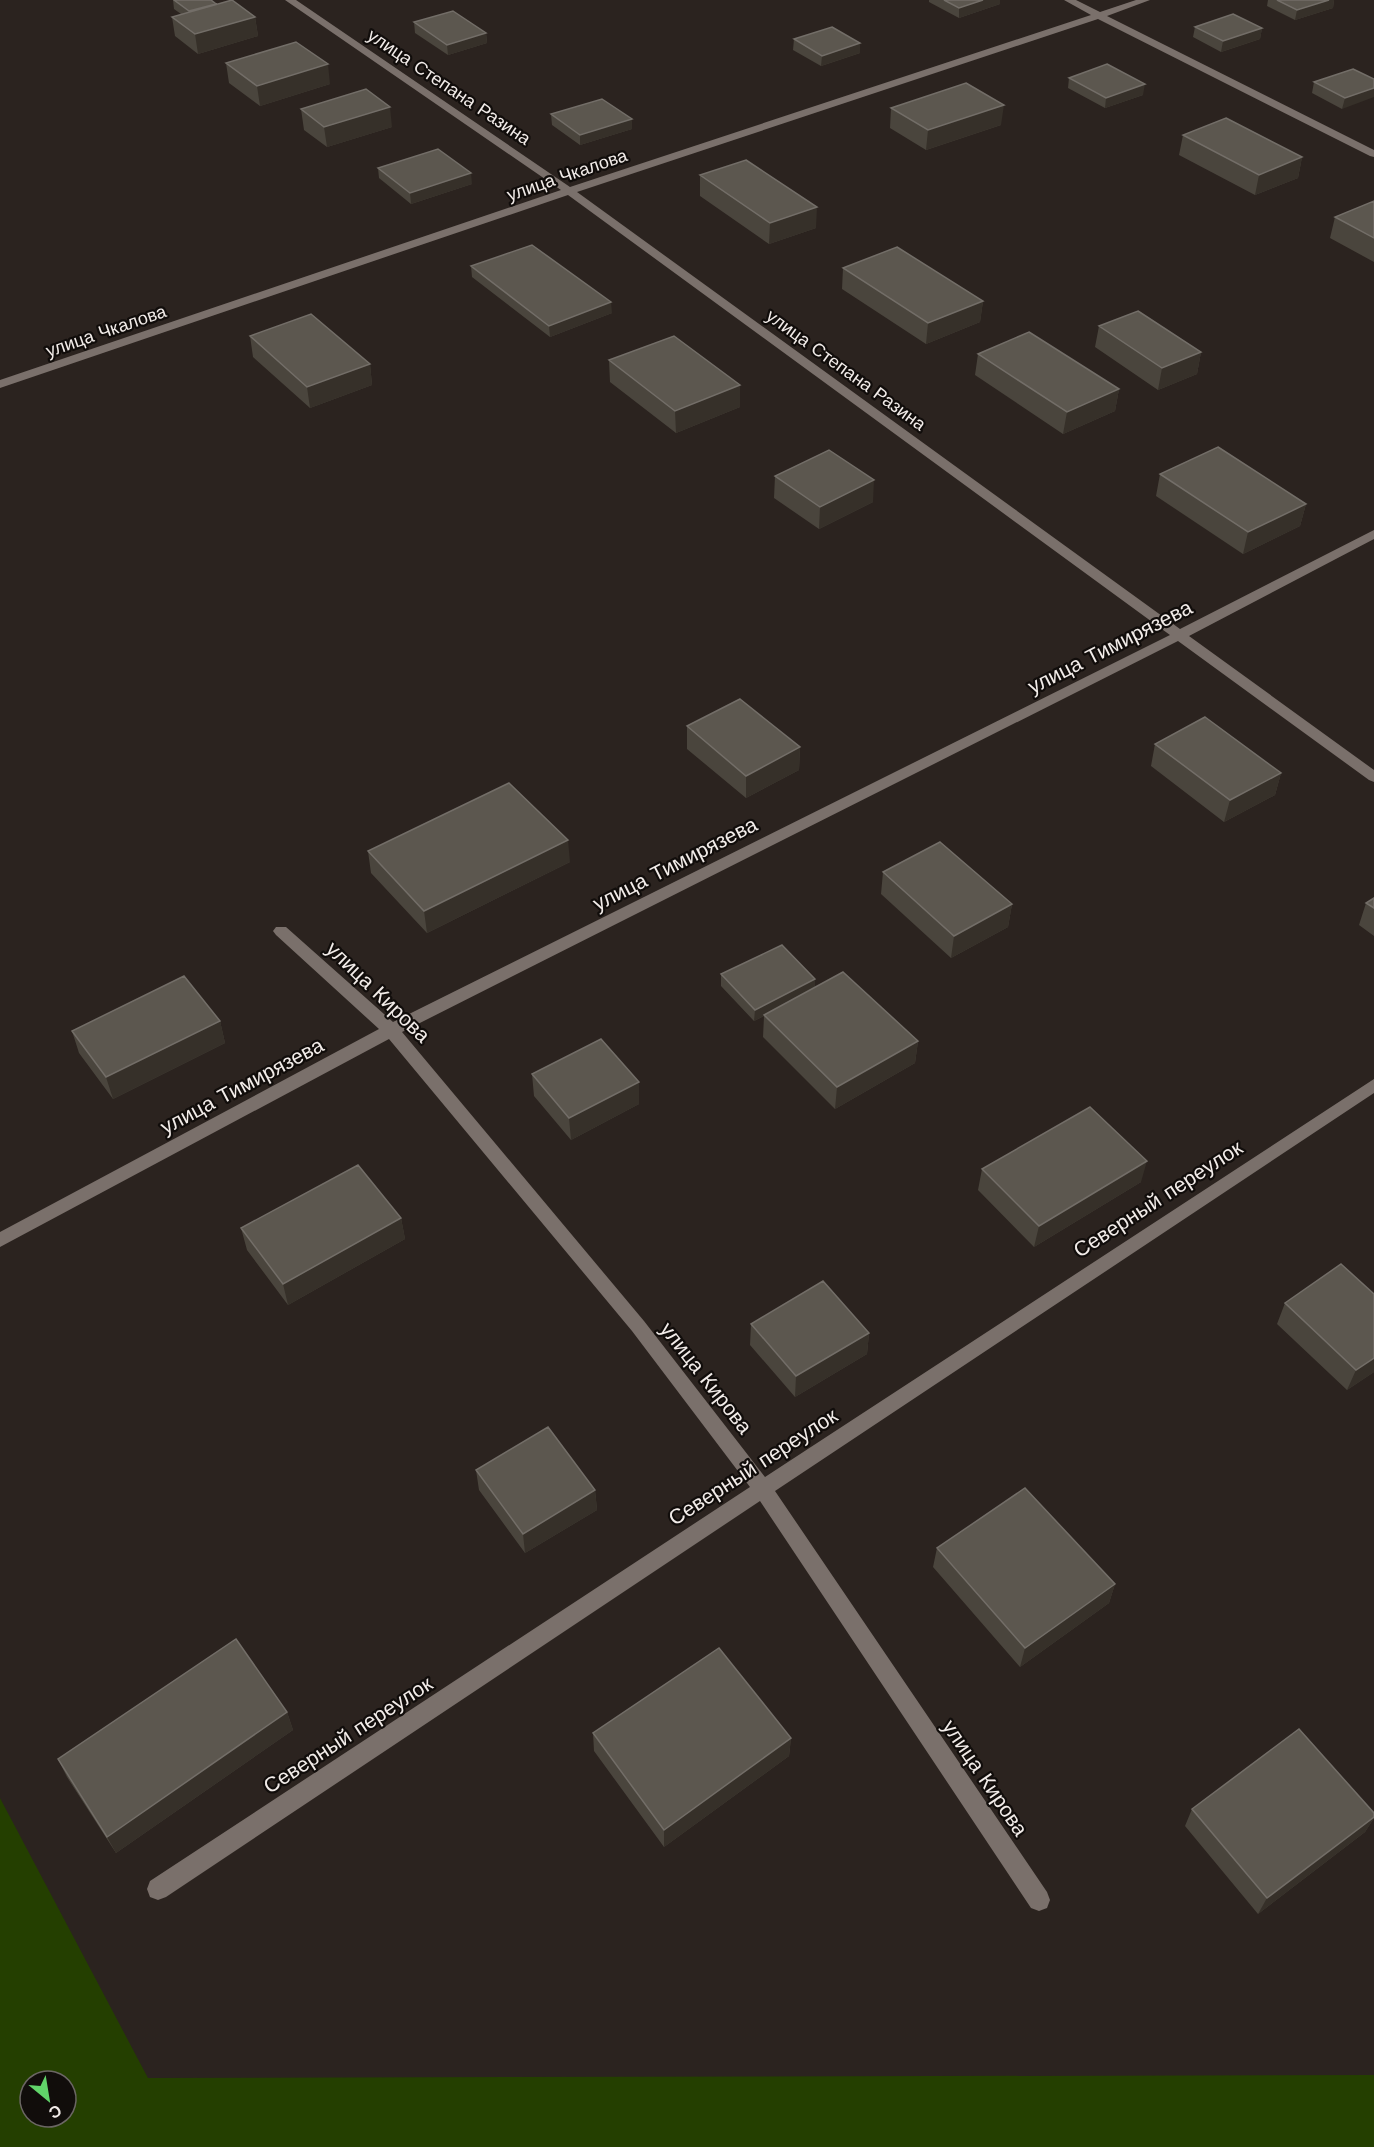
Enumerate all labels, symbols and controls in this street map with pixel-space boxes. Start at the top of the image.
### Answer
street label: улица Степана Разина [364,24,536,150]
street label: улица Чкалова [504,144,631,205]
street label: улица Чкалова [43,300,170,361]
street label: улица Степана Разина [762,305,931,435]
street label: улица Тимирязева [1023,594,1196,699]
street label: улица Тимирязева [588,811,761,916]
street label: улица Кирова [321,936,436,1048]
street label: улица Тимирязева [156,1032,328,1139]
street label: Северный переулок [1069,1134,1248,1263]
street label: улица Кирова [655,1317,758,1439]
street label: Северный переулок [664,1402,843,1531]
street label: Северный переулок [259,1670,438,1799]
street label: улица Кирова [937,1715,1034,1841]
north arrow [18,2069,78,2129]
text: С [45,2100,65,2123]

